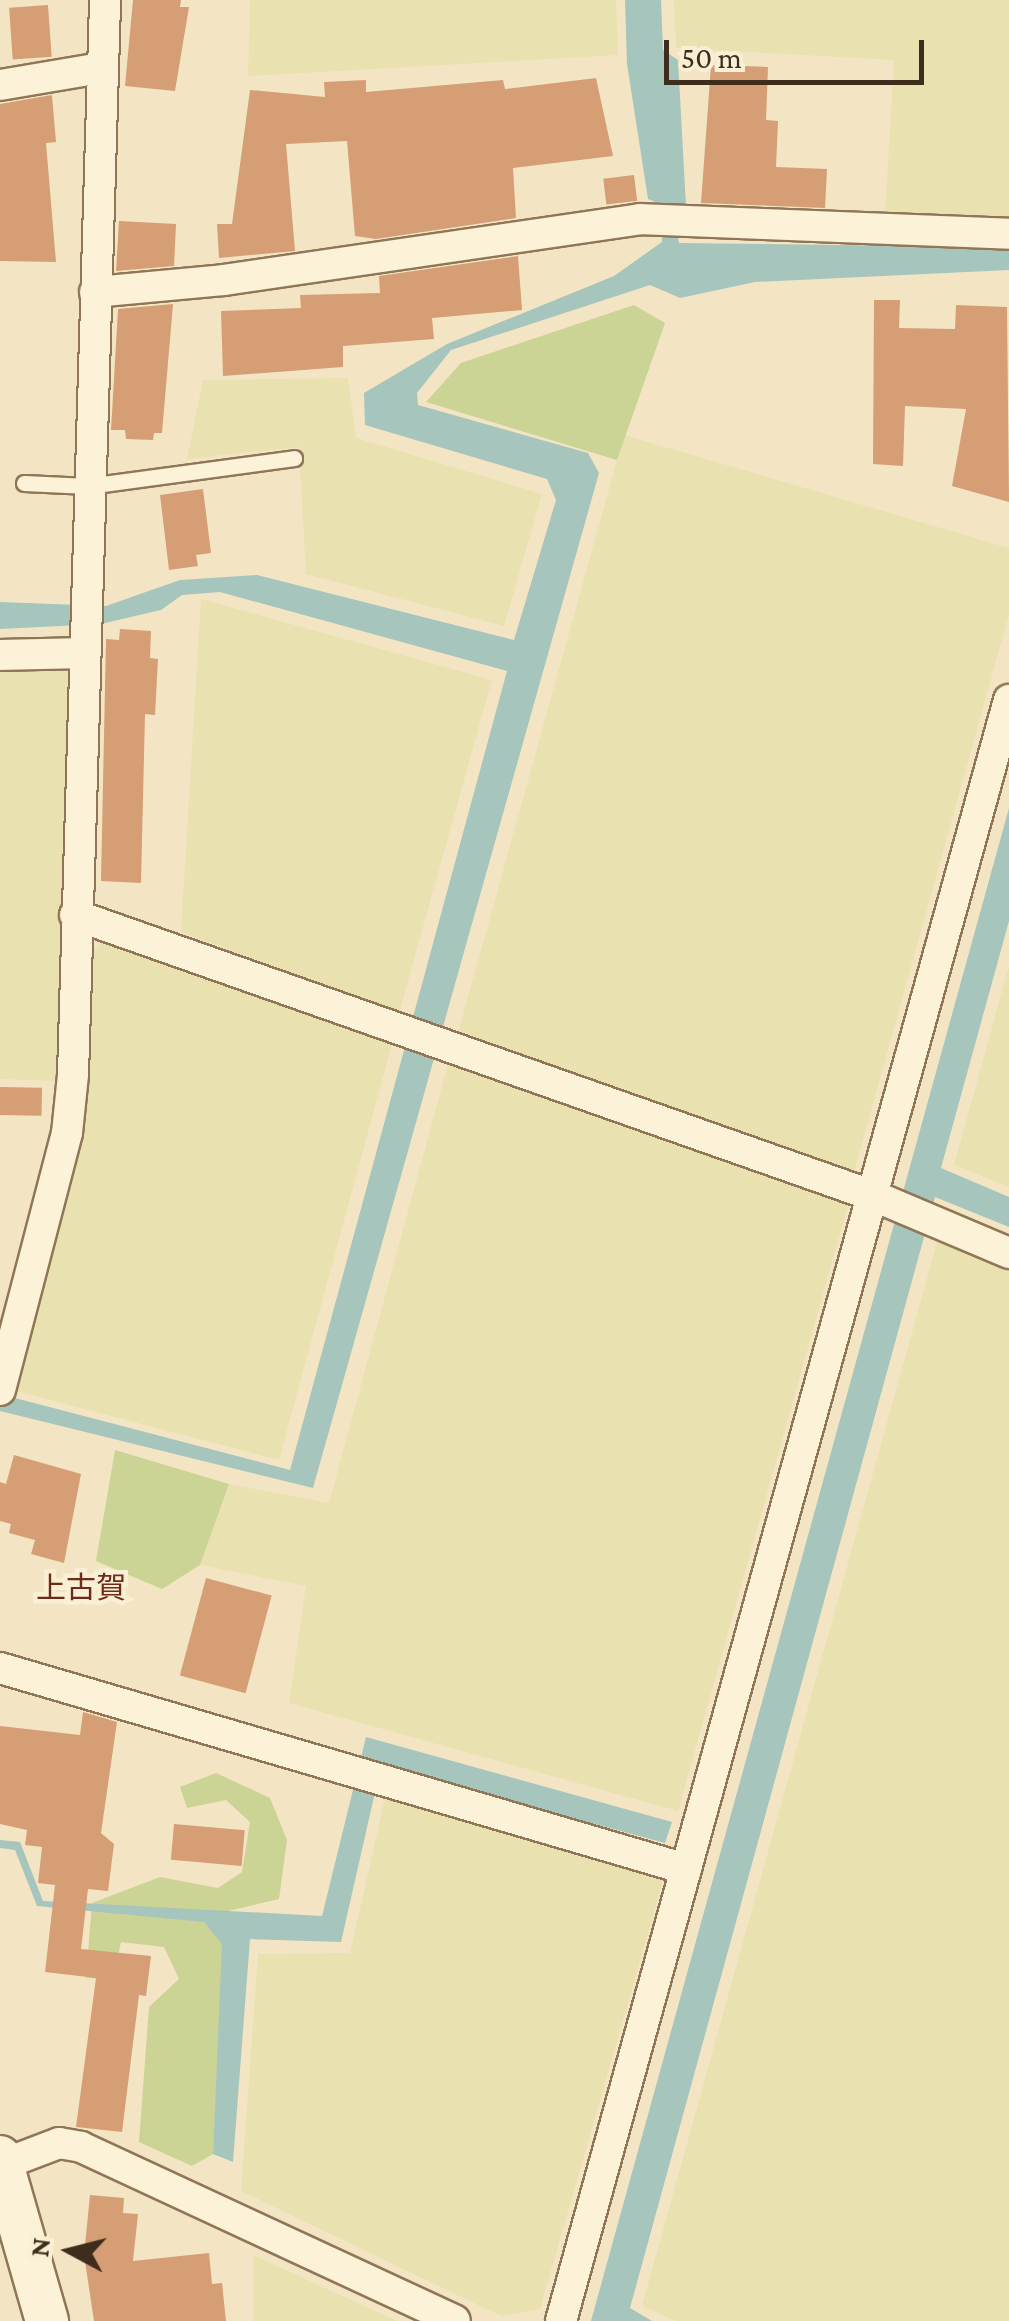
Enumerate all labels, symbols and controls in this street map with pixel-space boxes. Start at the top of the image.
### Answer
scale bar [669,20,929,82]
text: 50 m [681,41,742,74]
district label: 上古賀 [36,1570,126,1606]
north arrow [20,2201,120,2301]
text: N [23,2236,56,2259]

